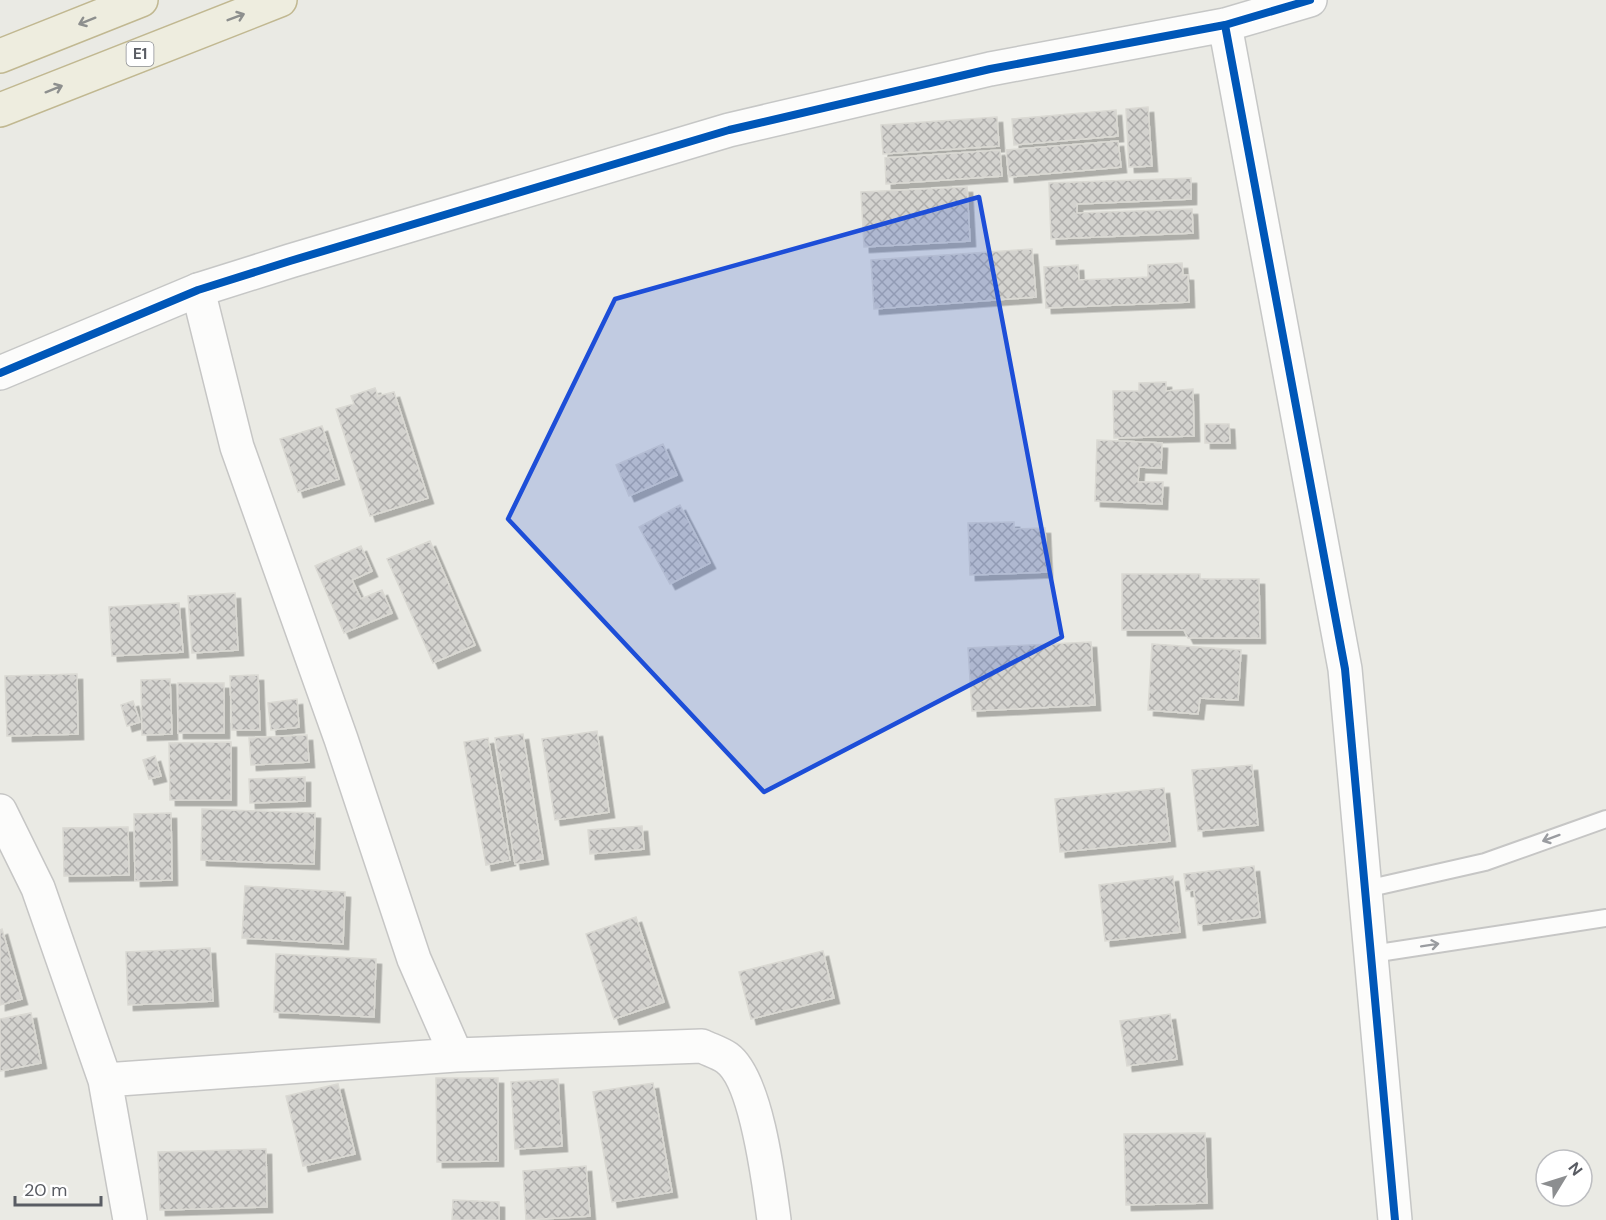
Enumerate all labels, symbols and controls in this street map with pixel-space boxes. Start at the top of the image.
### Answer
one-way arrow [226,11,244,22]
one-way arrow [78,17,96,28]
road number: E1 [126,42,154,66]
one-way arrow [45,83,63,94]
one-way arrow [1542,834,1561,845]
one-way arrow [1419,940,1439,951]
north arrow [1534,1148,1594,1208]
text: N [1564,1158,1587,1180]
scale bar [15,1169,100,1207]
text: 20 m [24,1178,67,1202]

